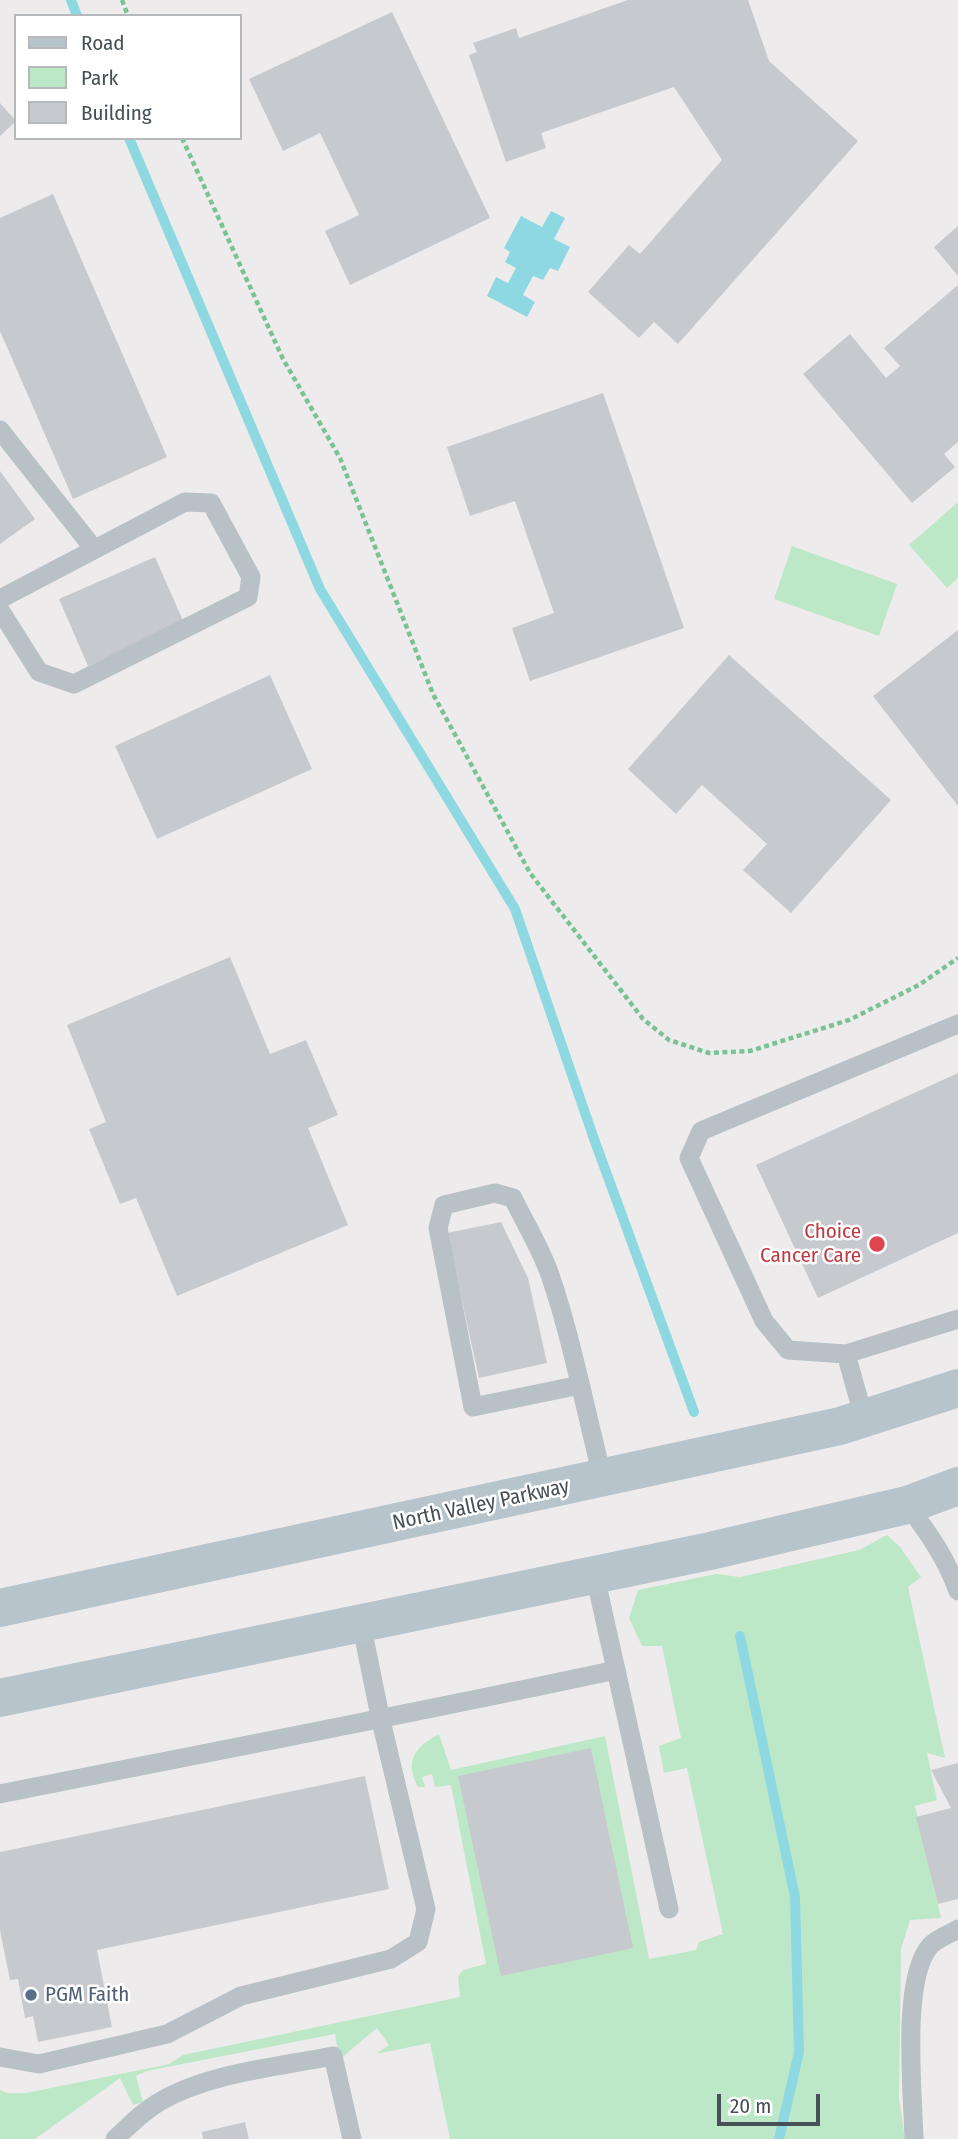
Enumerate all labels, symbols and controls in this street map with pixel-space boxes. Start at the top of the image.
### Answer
legend [14,14,242,140]
text: Road [81,30,125,56]
text: Park [81,65,118,91]
text: Building [81,100,152,126]
place label: Choice Cancer Care [760,1219,861,1269]
marker: Choice Cancer Care [867,1234,887,1254]
street label: North Valley Parkway [391,1474,571,1536]
place label: PGM Faith [45,1982,129,2008]
marker: PGM Faith [23,1987,39,2003]
scale bar [720,2080,823,2124]
text: 20 m [730,2093,771,2119]

